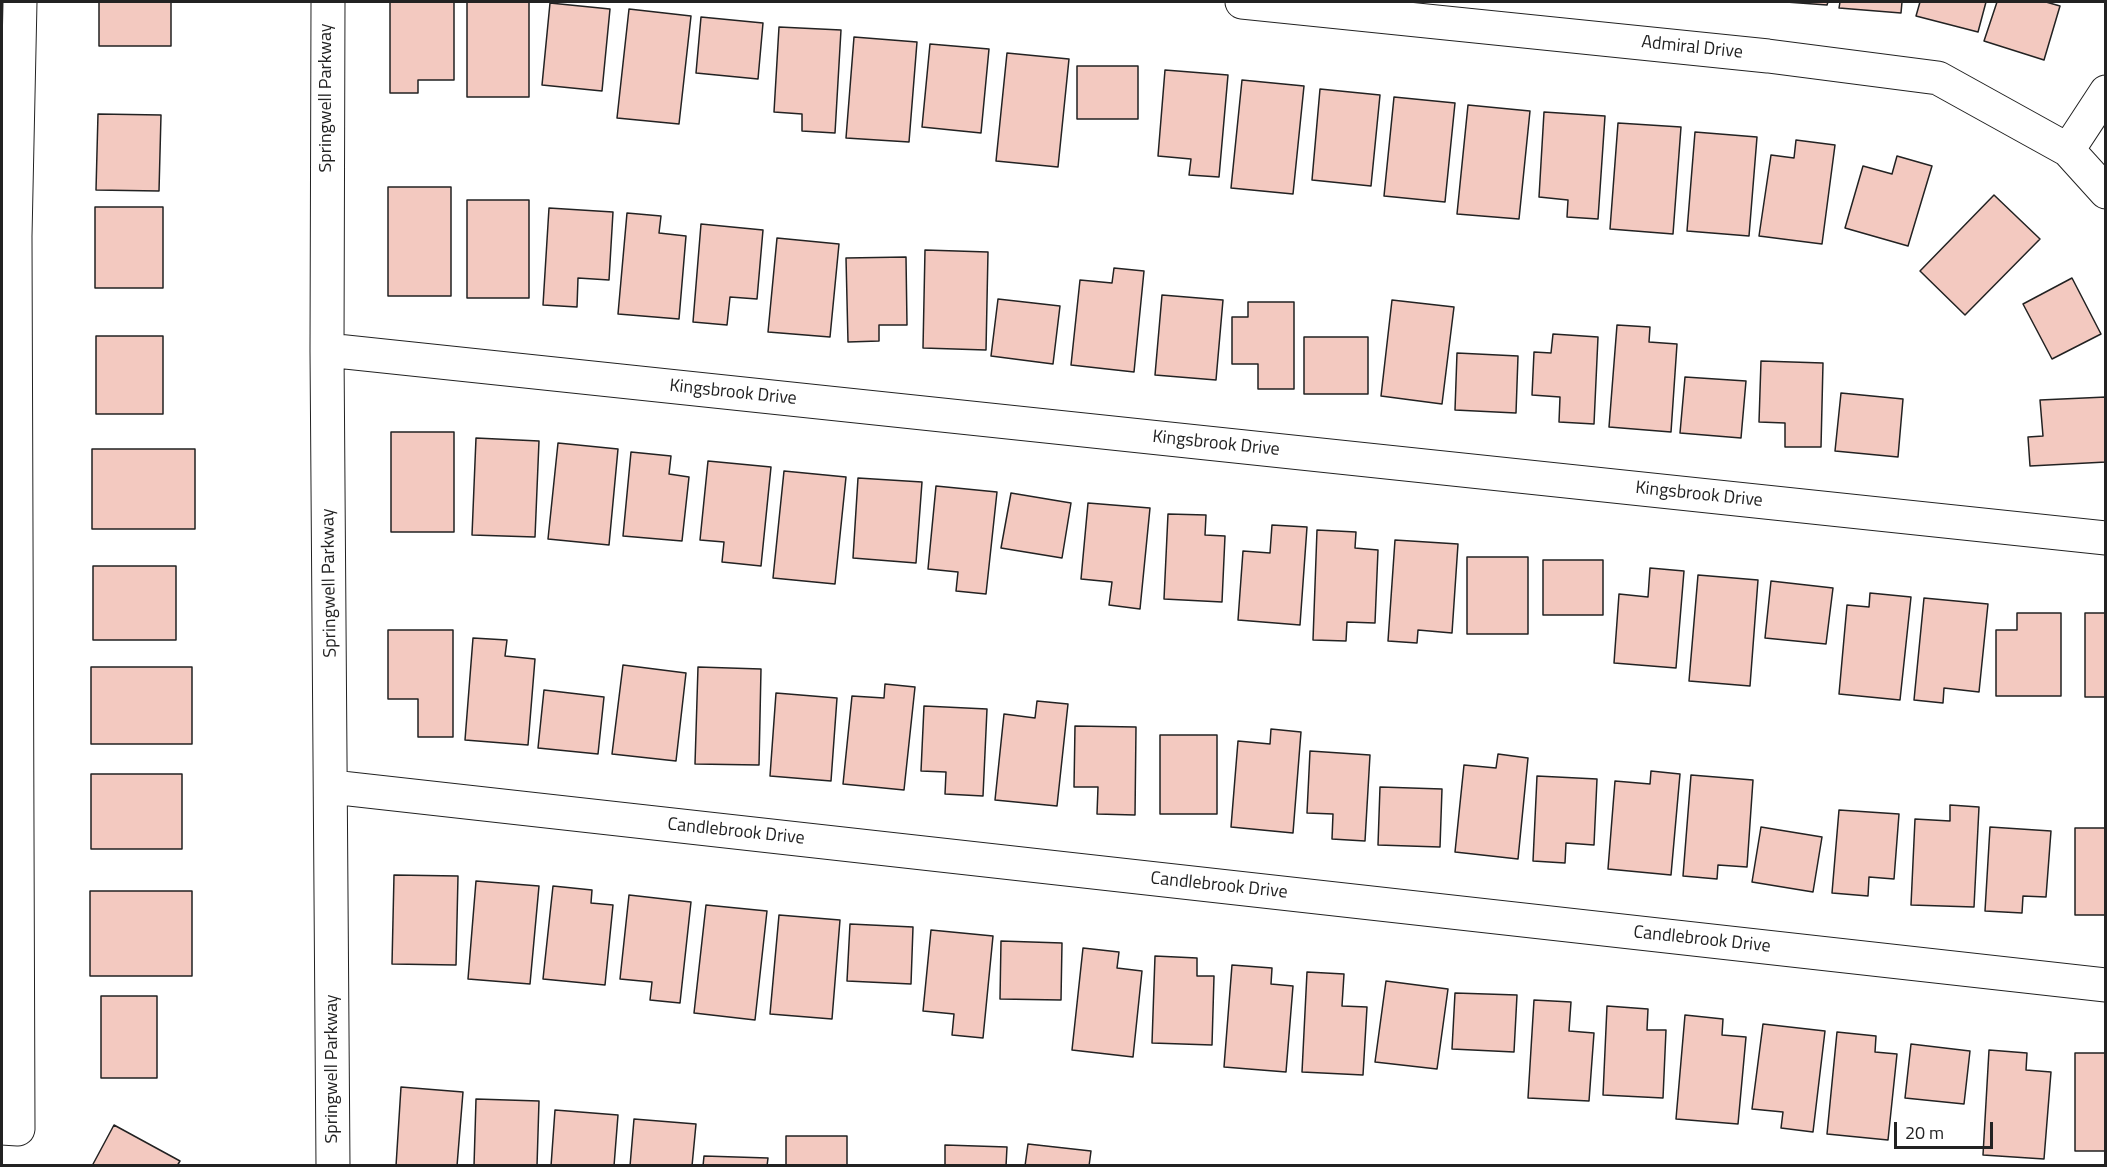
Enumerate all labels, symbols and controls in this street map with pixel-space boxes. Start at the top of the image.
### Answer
street label: Springwell Parkway [316,23,338,173]
street label: Admiral Drive [1640,32,1744,64]
street label: Kingsbrook Drive [668,376,798,410]
street label: Kingsbrook Drive [1151,427,1281,461]
street label: Kingsbrook Drive [1634,478,1764,512]
street label: Springwell Parkway [318,508,342,658]
street label: Candlebrook Drive [666,814,806,850]
street label: Candlebrook Drive [1149,868,1289,904]
street label: Candlebrook Drive [1632,922,1772,958]
street label: Springwell Parkway [322,994,344,1144]
scale bar [1897,1110,1996,1148]
text: 20 m [1905,1119,1944,1146]

